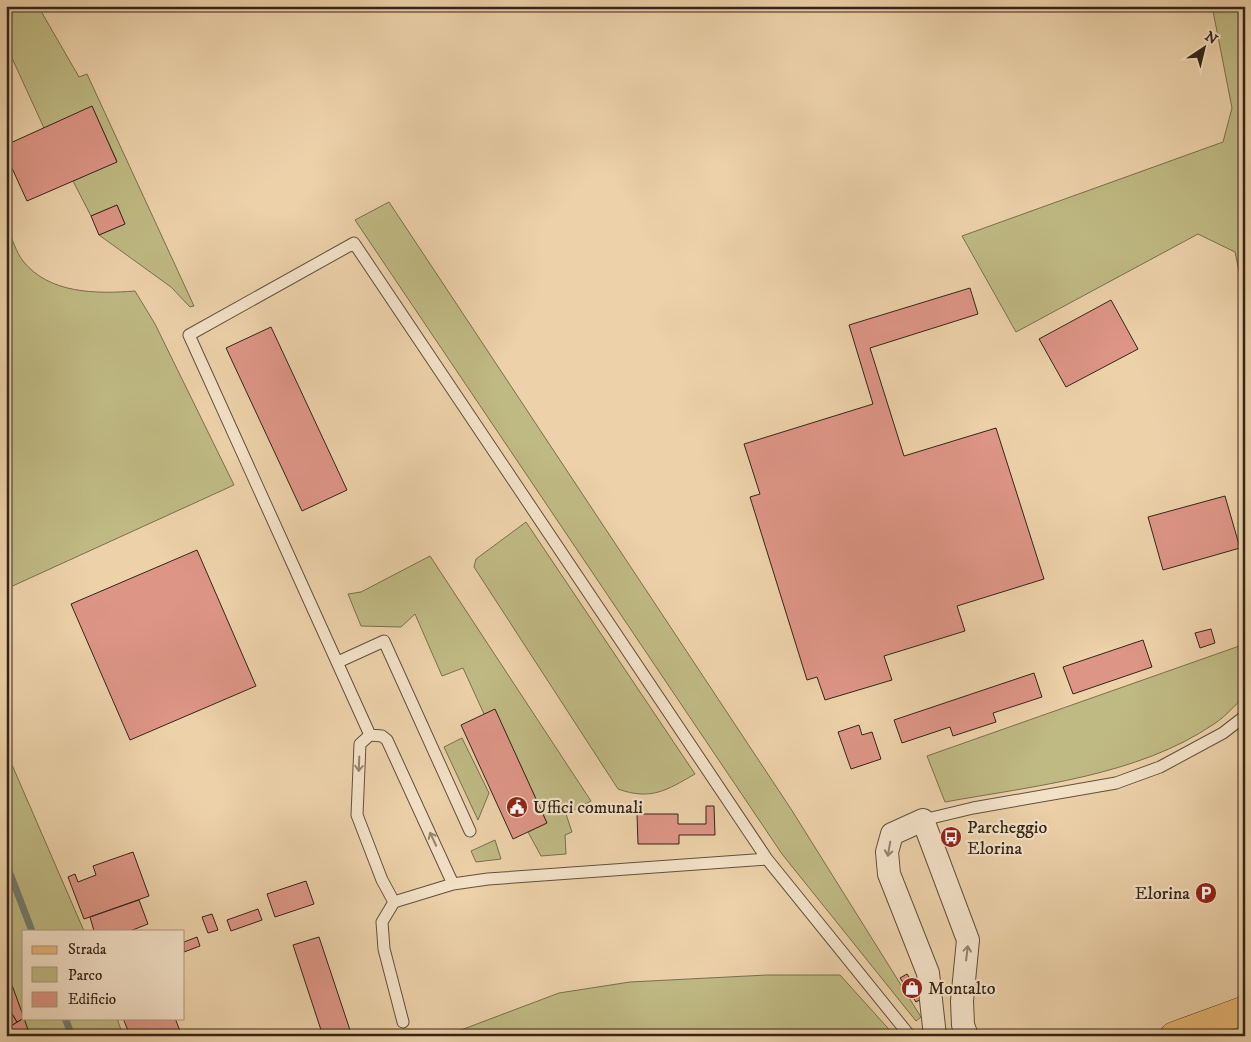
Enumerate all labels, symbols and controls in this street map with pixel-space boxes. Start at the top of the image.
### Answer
north arrow [1178,22,1228,72]
text: N [1201,27,1221,49]
one-way arrow [354,756,364,772]
public building icon: Uffici comunali [505,795,529,819]
place label: Uffici comunali [533,797,643,819]
place label: Parcheggio Elorina [967,817,1047,860]
bus stop icon: Parcheggio Elorina [939,825,963,849]
one-way arrow [427,832,437,847]
one-way arrow [883,840,893,856]
parking icon: Elorina [1194,881,1218,905]
place label: Elorina [1135,883,1190,905]
legend [22,930,185,1020]
text: Strada [68,940,107,959]
one-way arrow [962,945,972,961]
text: Parco [68,966,102,985]
shop icon: Montalto [900,976,924,1000]
place label: Montalto [928,978,996,1000]
text: Edificio [68,990,116,1009]

